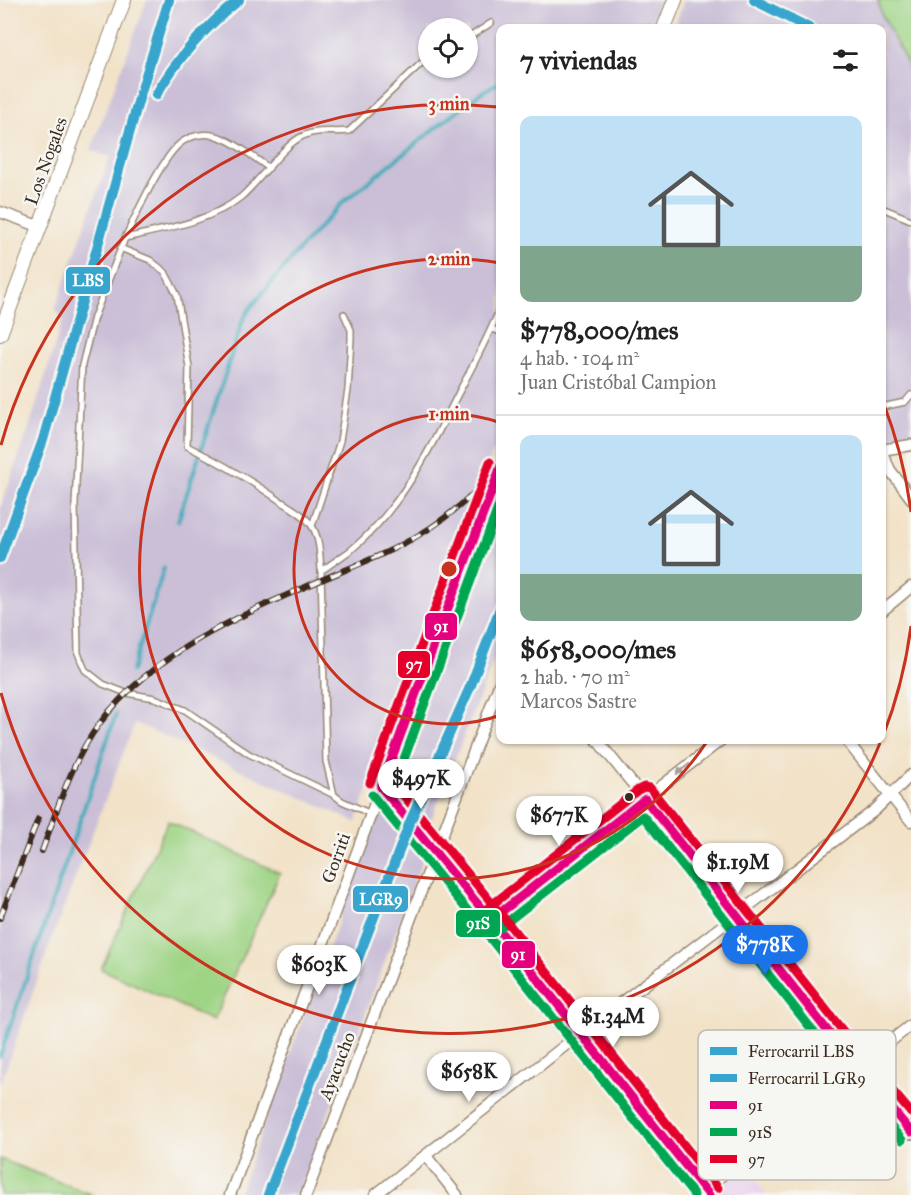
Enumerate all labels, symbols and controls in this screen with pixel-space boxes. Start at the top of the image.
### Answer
map controls [418,18,478,78]
button: locate [418,18,478,78]
text: 7 viviendas [520,44,637,76]
icon: filters [829,44,862,77]
text: 3 min [429,93,470,116]
street label: Los Nogales [20,114,73,208]
icon: home [637,155,745,263]
text: 2 min [428,248,471,270]
line badge: LBS [65,266,111,295]
text: LBS [72,271,104,290]
text: $778,000/mes [520,314,678,346]
text: 4 hab. · 104 m² [520,346,639,370]
text: Juan Cristóbal Campion [520,370,716,394]
text: 1 min [429,403,470,425]
icon: home [637,474,745,582]
centre of rings [439,559,459,579]
line badge: 91 [424,612,458,641]
text: 91 [434,617,449,637]
text: $658,000/mes [520,633,676,665]
line badge: 97 [397,650,431,679]
text: 97 [405,655,423,675]
text: 2 hab. · 70 m² [520,665,630,689]
text: Marcos Sastre [520,689,637,713]
pin: $497K [379,759,463,810]
one-way arrow [675,763,691,776]
text: $497K [392,766,450,790]
unlabelled marker [623,791,635,803]
pin: $677K [517,796,601,847]
text: $677K [530,803,588,827]
street label: Gorriti [317,830,355,886]
pin: $1.19M [689,843,787,894]
text: $1.19M [706,850,770,874]
line badge: LGR9 [352,885,409,913]
text: LGR9 [359,890,403,910]
line badge: 91S [455,909,501,938]
text: 91S [466,914,490,934]
pin: $778K [723,925,807,976]
text: $778K [736,932,794,956]
line badge: 91 [501,940,536,969]
pin: $603K [277,945,361,996]
text: 91 [511,945,526,965]
text: $603K [291,952,347,976]
pin: $1.34M [564,997,662,1048]
text: $1.34M [581,1004,645,1028]
street label: Ayacucho [314,1029,360,1104]
legend [698,1030,896,1180]
text: Ferrocarril LBS [748,1042,854,1061]
pin: $658K [427,1052,511,1103]
text: $658K [441,1059,497,1083]
text: Ferrocarril LGR9 [748,1069,866,1088]
text: 91 [748,1096,763,1115]
text: 91S [748,1123,772,1142]
text: 97 [748,1150,765,1169]

